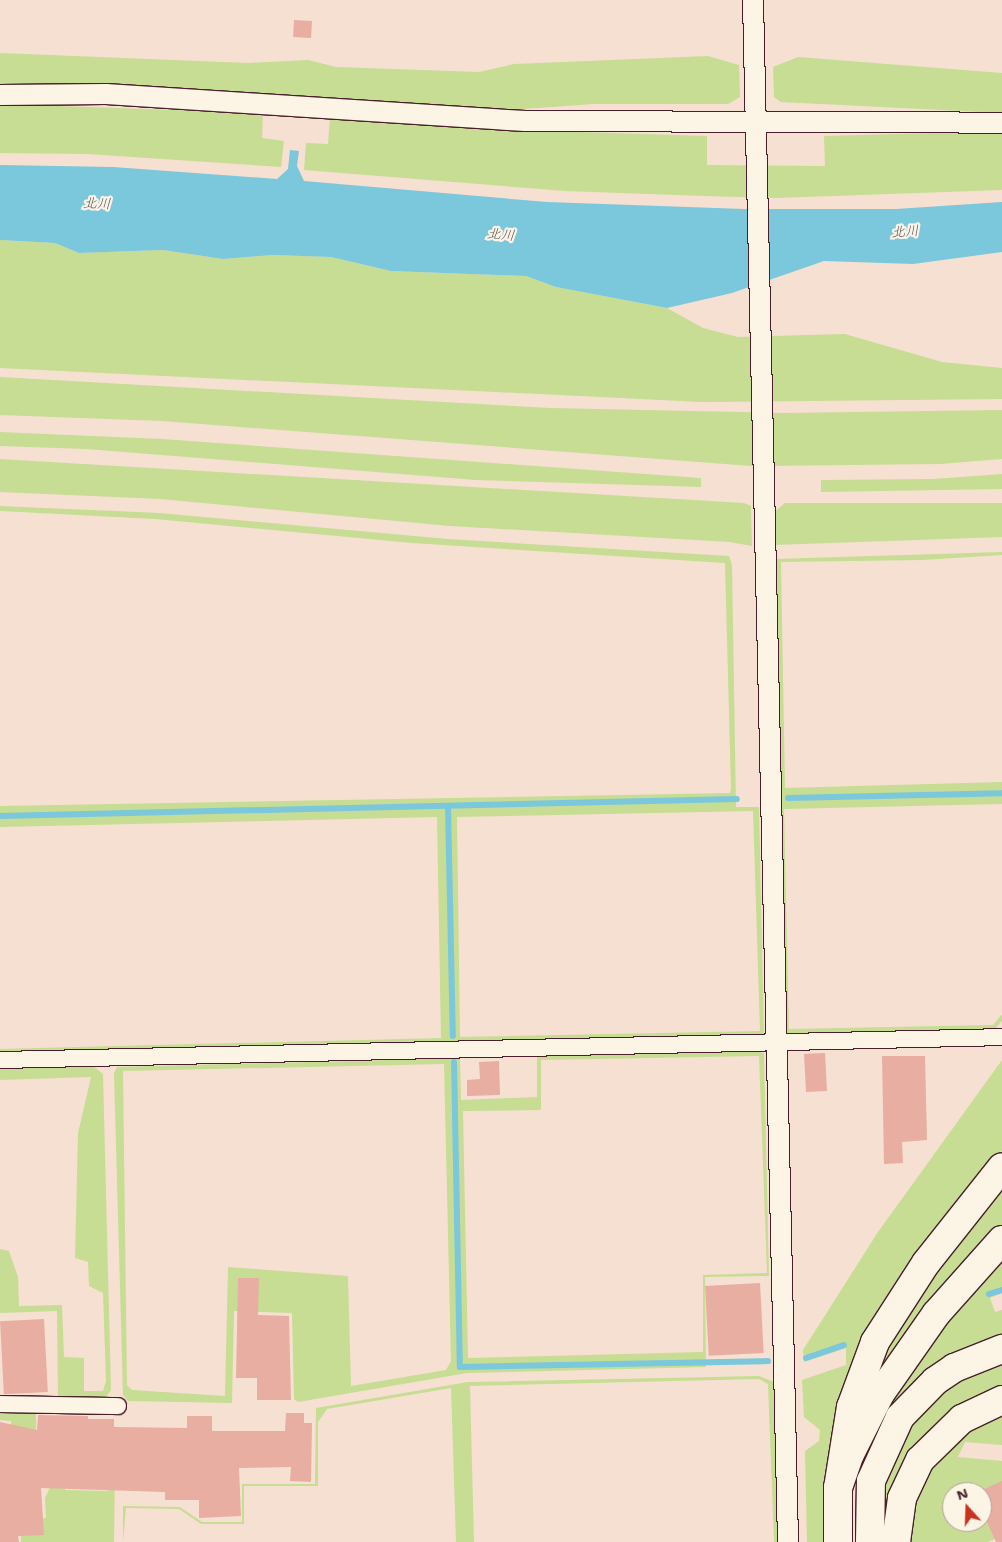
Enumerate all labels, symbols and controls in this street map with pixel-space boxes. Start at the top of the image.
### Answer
water label: 北川 [83,194,111,212]
water label: 北川 [890,222,920,240]
water label: 北川 [486,224,516,244]
north arrow [942,1482,992,1532]
text: N [954,1483,971,1504]

